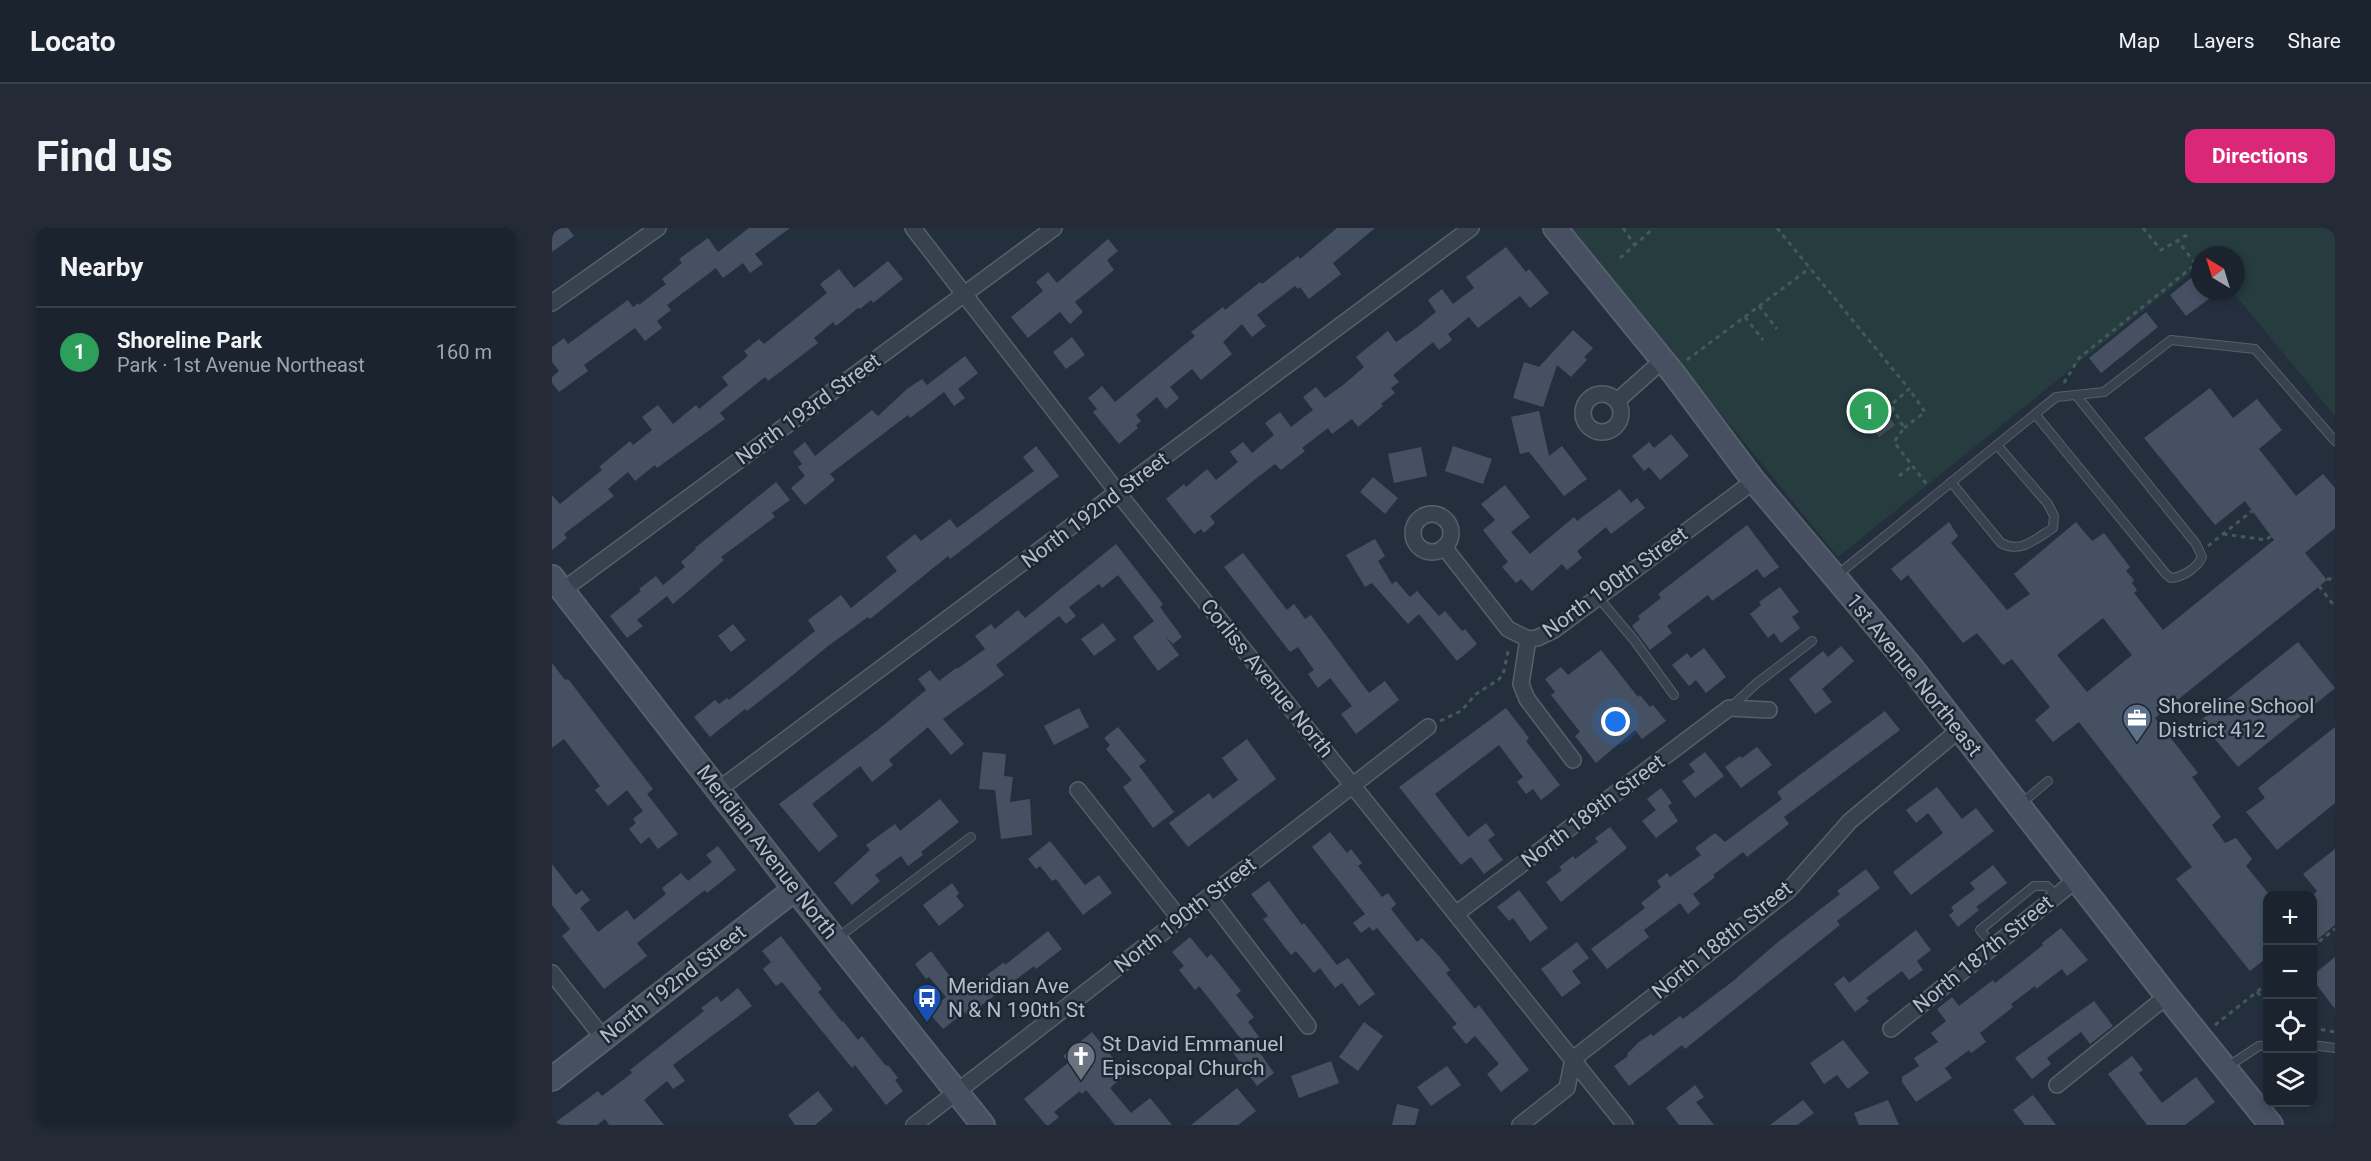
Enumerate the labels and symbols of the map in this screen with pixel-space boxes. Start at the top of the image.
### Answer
north arrow [2191,246,2245,300]
street label: North 193rd Street [731,348,885,470]
pin: 1 [1850,388,1888,434]
street label: North 192nd Street [1017,447,1173,573]
street label: North 190th Street [1538,521,1692,642]
street label: 1st Avenue Northeast [1841,589,1987,761]
street label: Corliss Avenue North [1196,594,1338,762]
place label: Shoreline School District 412 [2158,694,2314,742]
office icon: Shoreline School District 412 [2121,702,2153,744]
your location [1601,707,1630,736]
street label: North 189th Street [1517,749,1669,873]
street label: Meridian Avenue North [692,760,842,944]
street label: North 190th Street [1110,852,1261,978]
street label: North 188th Street [1647,876,1797,1004]
street label: North 187th Street [1908,890,2058,1018]
street label: North 192nd Street [596,920,750,1048]
place label: Meridian Ave N & N 190th St [948,974,1085,1022]
bus stop icon: Meridian Ave N & N 190th St [911,982,943,1024]
place label: St David Emmanuel Episcopal Church [1102,1032,1284,1080]
church icon: St David Emmanuel Episcopal Church [1065,1040,1097,1082]

